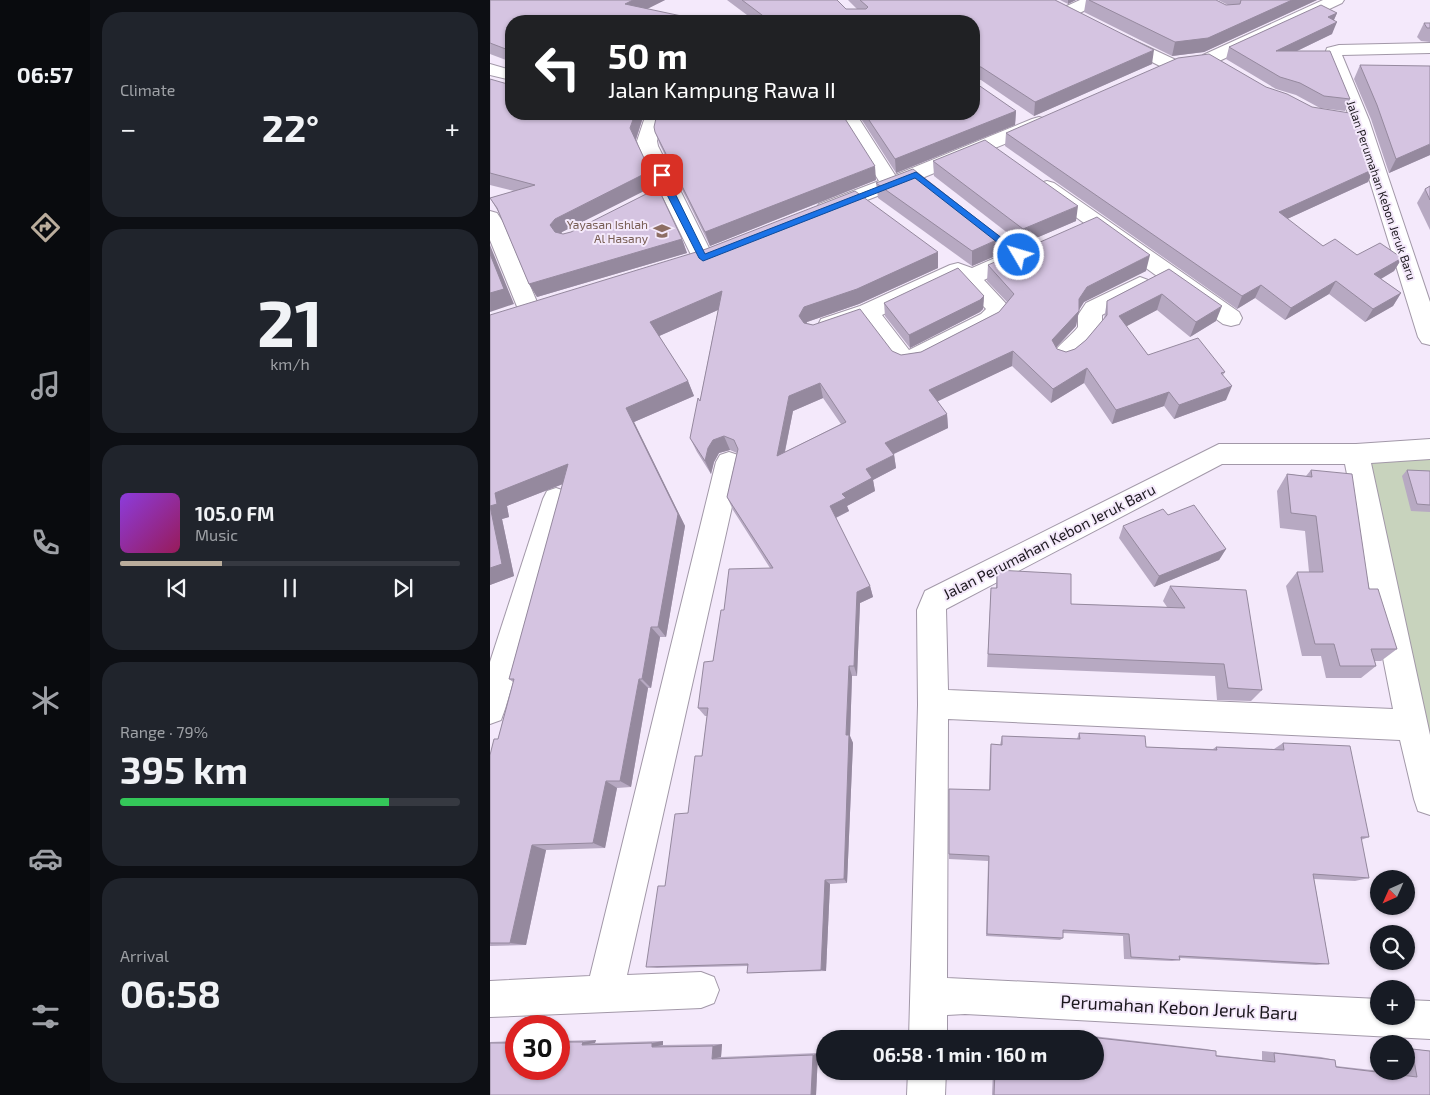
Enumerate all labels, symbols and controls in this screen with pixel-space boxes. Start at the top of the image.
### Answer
text: 50 m [608,34,688,76]
icon: left [525,35,590,100]
text: 06:57 [17,61,73,87]
text: Jalan Kampung Rawa II [608,76,836,102]
text: Climate [120,80,175,99]
street label: Jalan Perumahan Kebon Jeruk Baru [1345,98,1419,282]
text: 22° [262,104,319,150]
text: − [120,111,136,145]
text: + [445,111,460,145]
pin [641,154,683,196]
icon: arrive [648,161,676,189]
icon: directions [28,210,63,245]
place label: Yayasan Ishlah Al Hasany [567,217,649,245]
school or university icon: Yayasan Ishlah Al Hasany [652,221,672,241]
position arrow [992,228,1044,280]
text: 21 [257,282,323,360]
text: km/h [270,354,310,373]
icon: music [28,368,63,403]
street label: Jalan Perumahan Kebon Jeruk Baru [940,479,1158,603]
text: 105.0 FM [195,502,274,525]
icon: phone [28,525,63,560]
text: Music [195,525,238,544]
icon: previous [163,574,191,602]
icon: pause [276,574,304,602]
icon: next [389,574,417,602]
icon: climate [28,683,63,718]
text: Range · 79% [120,722,208,741]
text: 395 km [120,746,248,792]
icon: car [28,841,63,876]
north arrow [1370,870,1415,915]
map controls [1370,870,1415,1080]
button: search [1370,925,1415,970]
text: Arrival [120,946,169,965]
text: 06:58 [120,970,221,1016]
button: + [1370,980,1415,1025]
street label: Perumahan Kebon Jeruk Baru [1060,990,1298,1024]
icon: filters [28,999,63,1034]
speed limit sign: 30 [505,1015,570,1080]
button: − [1370,1035,1415,1080]
text: 06:58 · 1 min · 160 m [873,1043,1047,1066]

